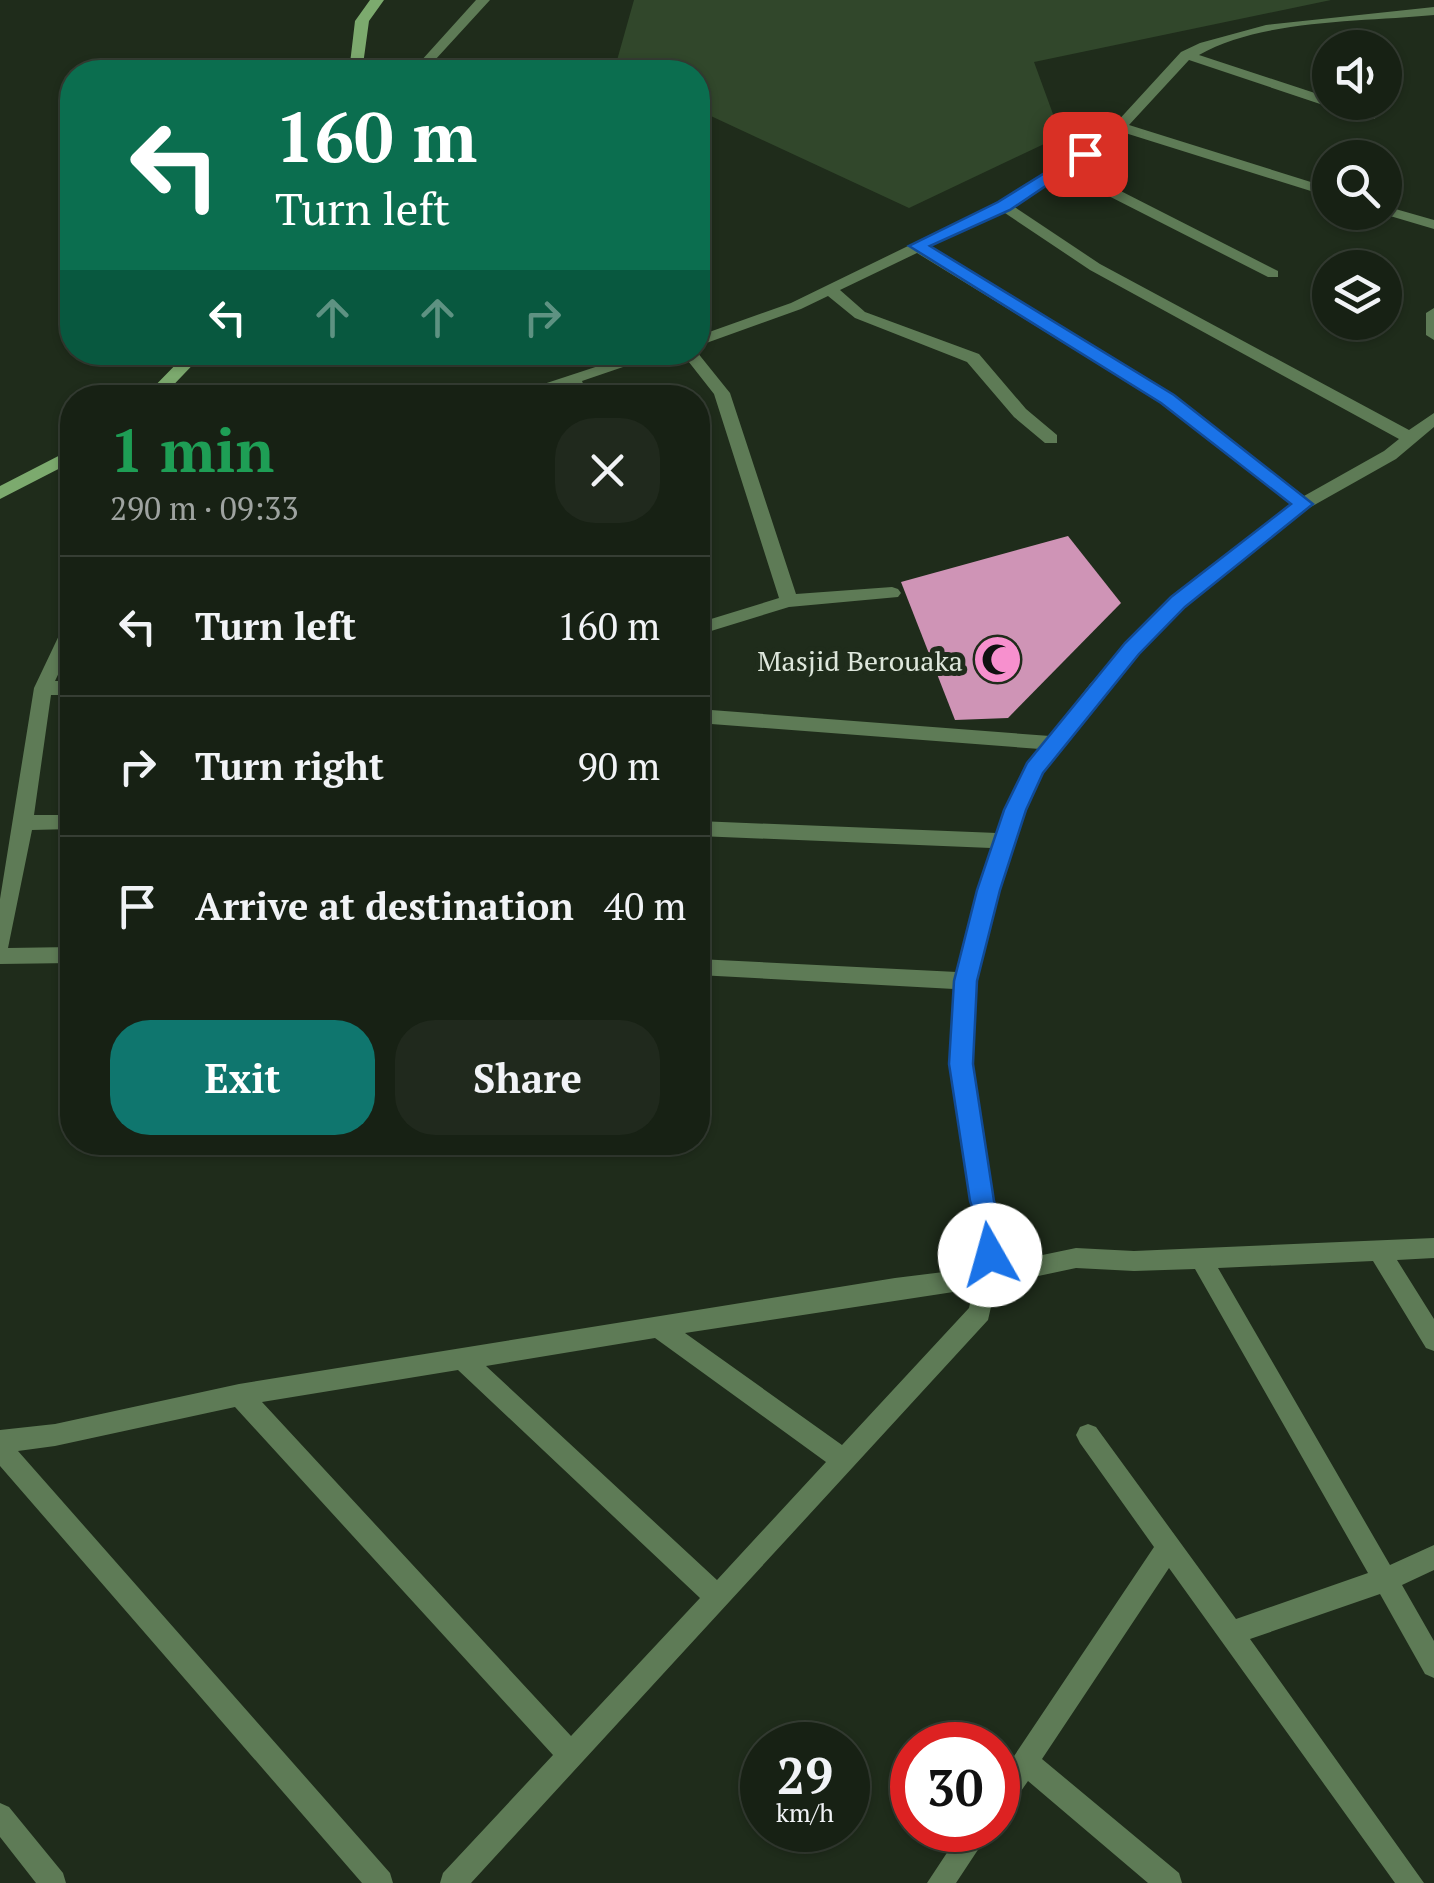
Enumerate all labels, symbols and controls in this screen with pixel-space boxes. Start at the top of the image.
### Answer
map controls [1312,30,1402,340]
button: sound [1312,30,1402,120]
text: 160 m [275,89,477,182]
icon: left [110,100,240,230]
pin [1043,112,1128,197]
icon: arrive [1058,127,1113,182]
button: search [1312,140,1402,230]
text: Turn left [275,178,450,238]
button: layers [1312,250,1402,340]
icon: left [200,290,255,345]
icon: ahead [305,290,360,345]
icon: ahead [410,290,465,345]
icon: right [515,290,570,345]
text: 1 min [110,410,274,489]
button: close [555,418,660,523]
text: 290 m · 09:33 [110,487,298,529]
icon: left [110,599,165,654]
text: Turn left [195,601,356,651]
text: 160 m [557,601,660,651]
mosque icon: Masjid Berouaka [972,634,1024,686]
place label: Masjid Berouaka [757,642,963,679]
icon: right [110,739,165,794]
text: Turn right [195,741,384,791]
text: 90 m [577,741,660,791]
icon: arrive [110,879,165,934]
text: Arrive at destination [195,881,574,931]
text: 40 m [604,881,686,931]
button: Exit [110,1020,375,1135]
button: Share [395,1020,660,1135]
position arrow [938,1203,1042,1307]
speed limit sign: 30 [890,1722,1020,1852]
text: 29 [777,1742,833,1808]
text: km/h [776,1796,834,1829]

